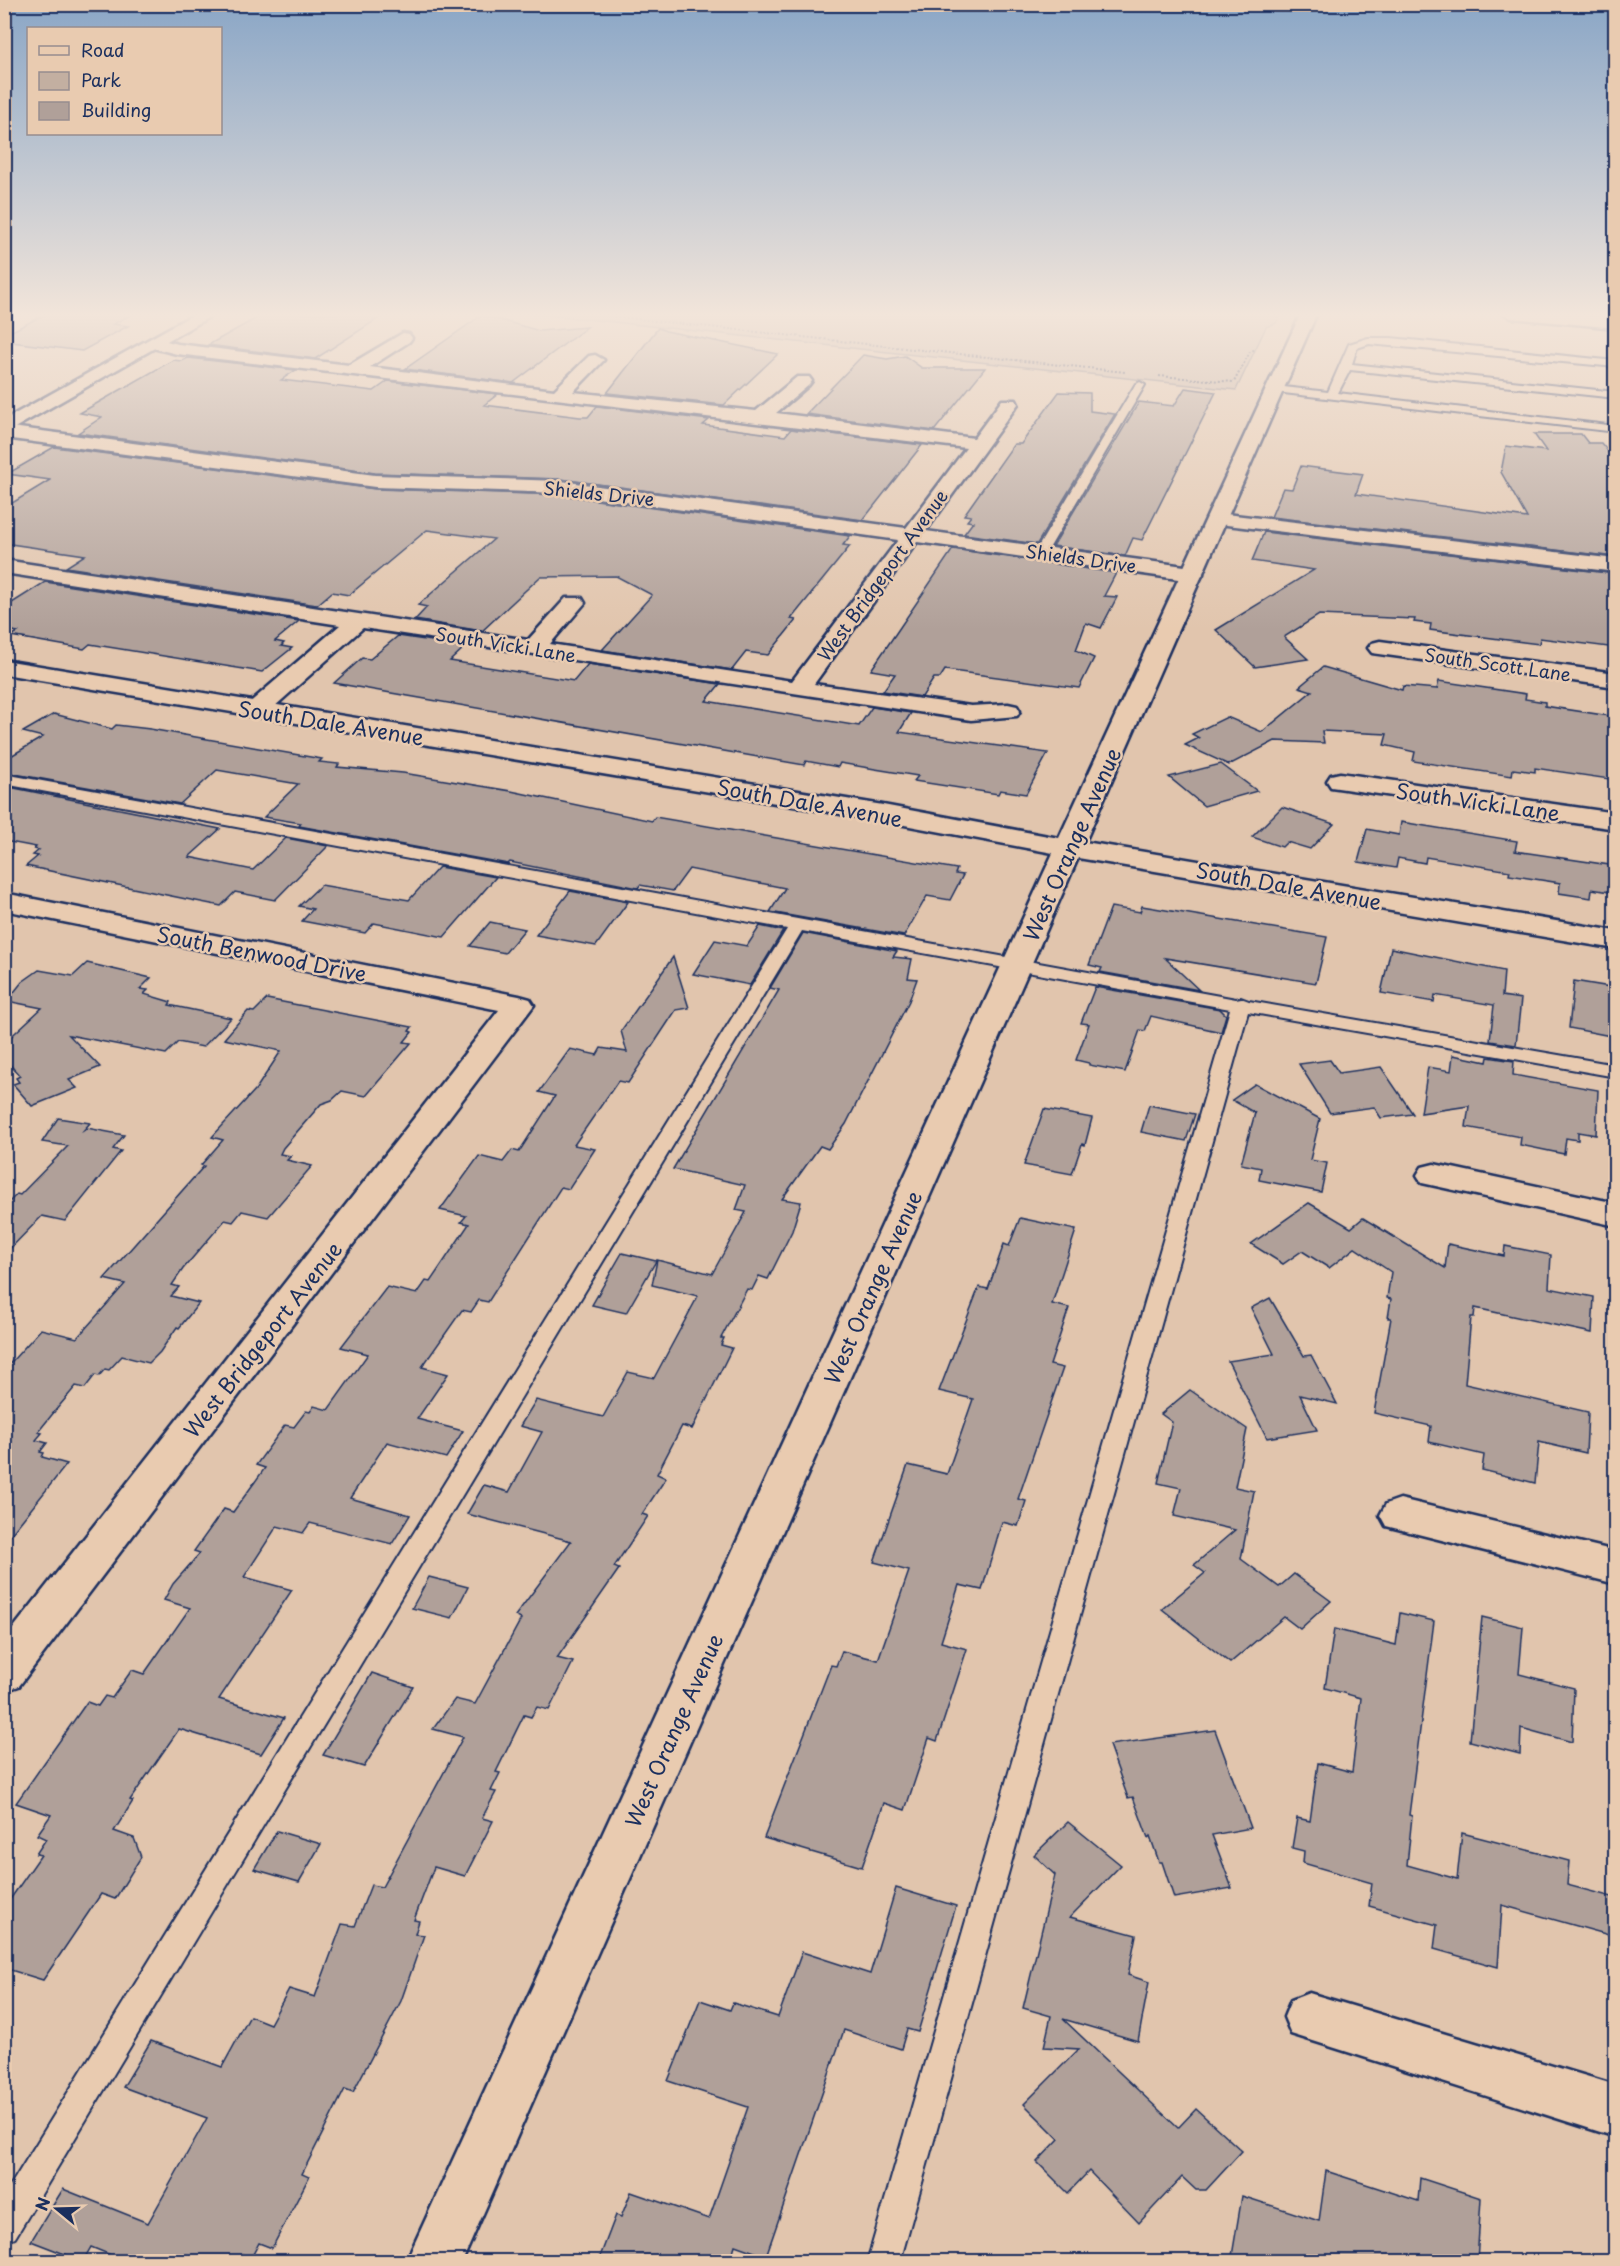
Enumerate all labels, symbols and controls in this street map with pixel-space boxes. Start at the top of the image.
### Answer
legend [27,27,222,135]
text: Road [81,36,125,63]
text: Park [81,66,121,93]
text: Building [81,96,151,123]
street label: Shields Drive [542,474,656,512]
street label: West Bridgeport Avenue [810,483,954,667]
street label: Shields Drive [1024,537,1138,579]
street label: South Vicki Lane [434,620,578,668]
street label: South Scott Lane [1423,640,1573,688]
street label: South Dale Avenue [236,692,426,752]
street label: West Orange Avenue [1014,742,1128,946]
street label: South Dale Avenue [715,770,905,834]
street label: South Vicki Lane [1394,774,1562,828]
street label: South Dale Avenue [1194,853,1384,917]
street label: South Benwood Drive [155,917,369,989]
street label: West Orange Avenue [815,1185,929,1389]
street label: West Bridgeport Avenue [175,1234,349,1444]
street label: West Orange Avenue [616,1628,730,1832]
north arrow [27,2179,87,2239]
text: N [28,2194,55,2214]

